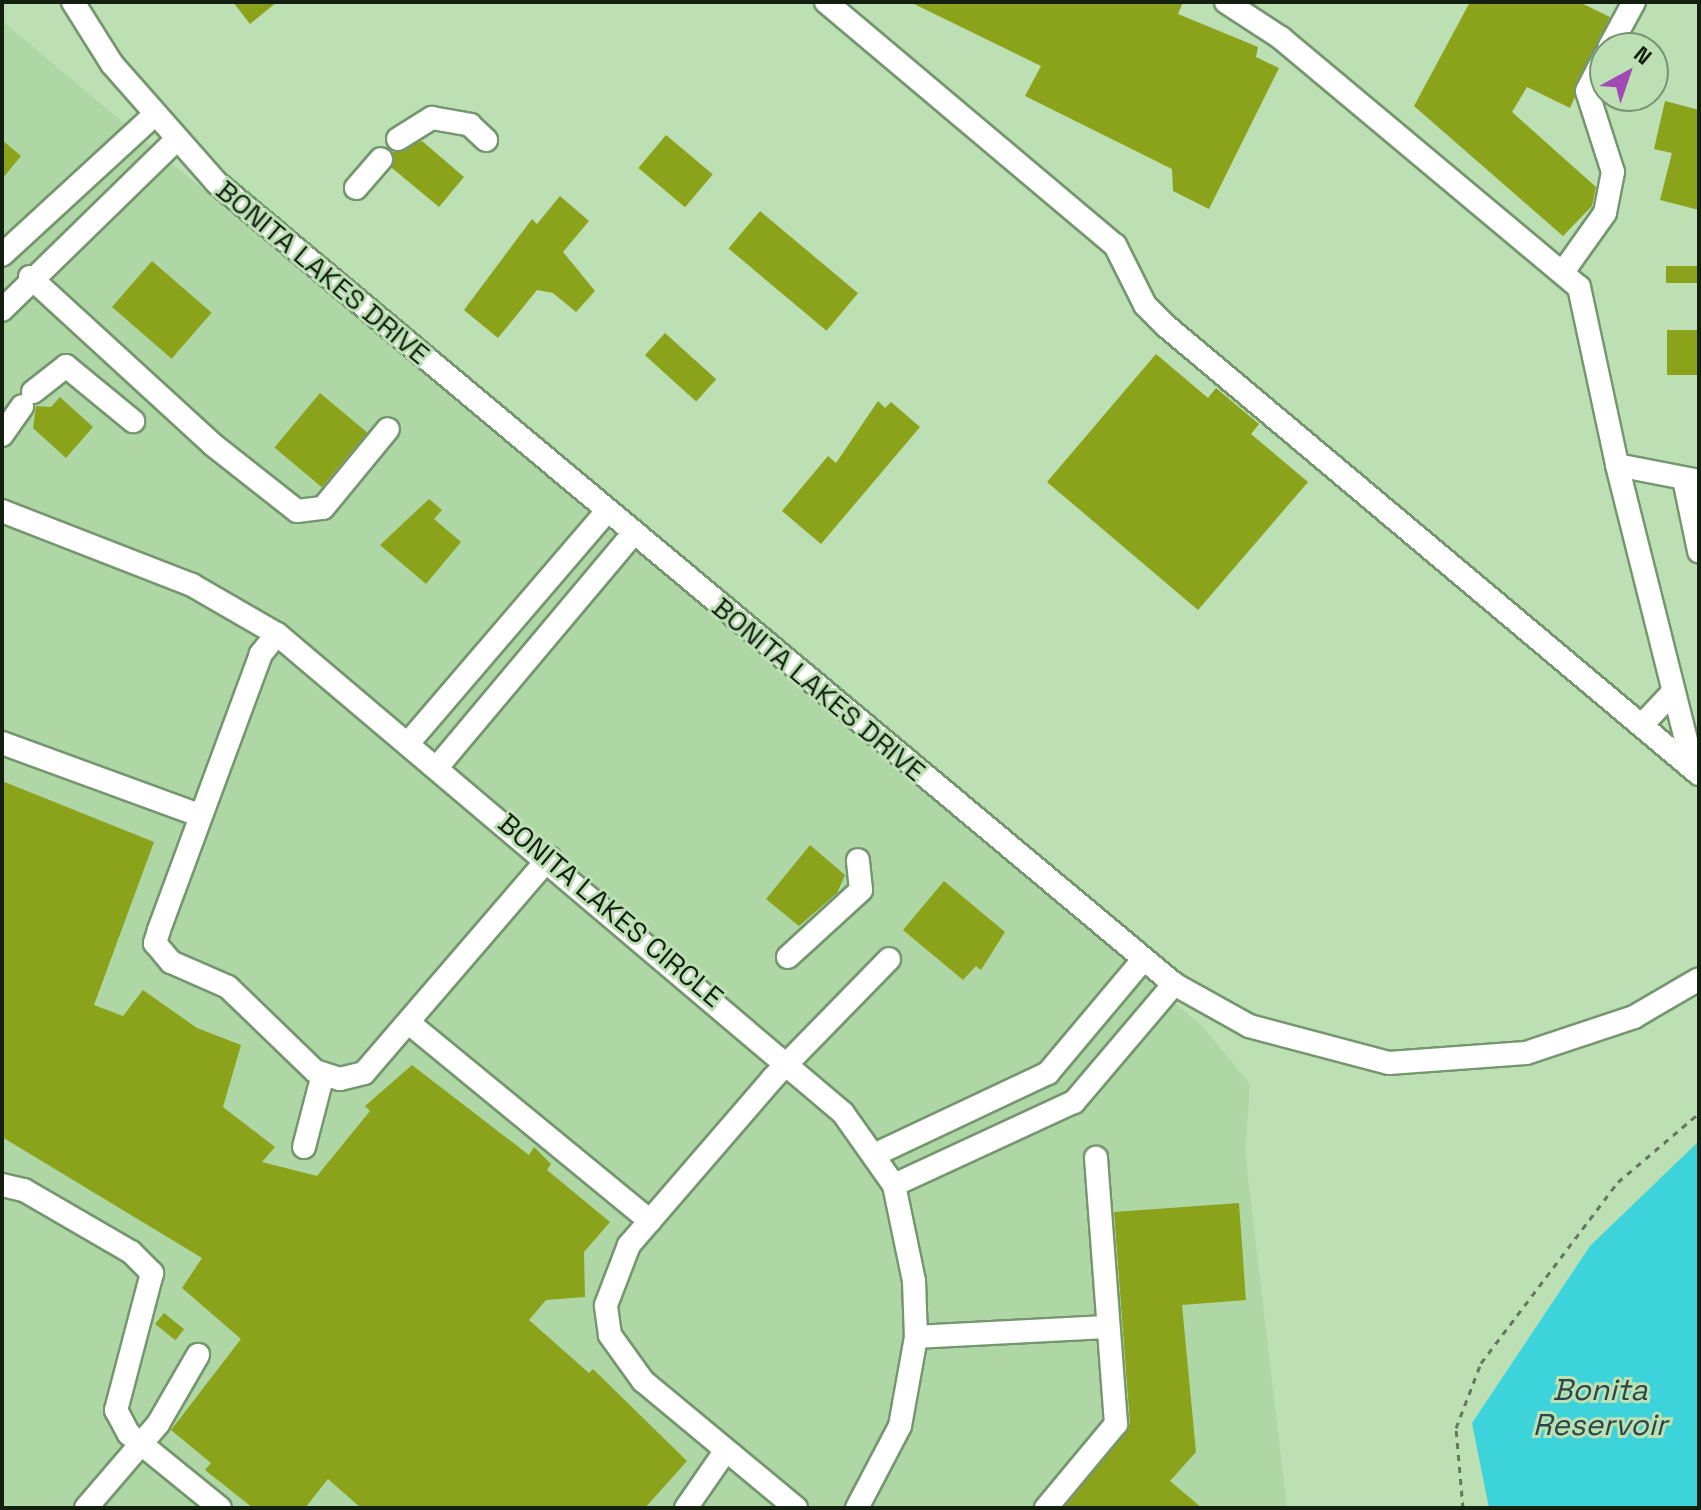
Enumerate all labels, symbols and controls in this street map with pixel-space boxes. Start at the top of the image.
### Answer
north arrow [1589,32,1669,112]
text: N [1628,40,1658,71]
street label: BONITA LAKES DRIVE [209,173,437,371]
street label: BONITA LAKES DRIVE [705,590,933,788]
street label: BONITA LAKES CIRCLE [492,806,730,1014]
water label: Bonita Reservoir [1533,1372,1667,1442]

